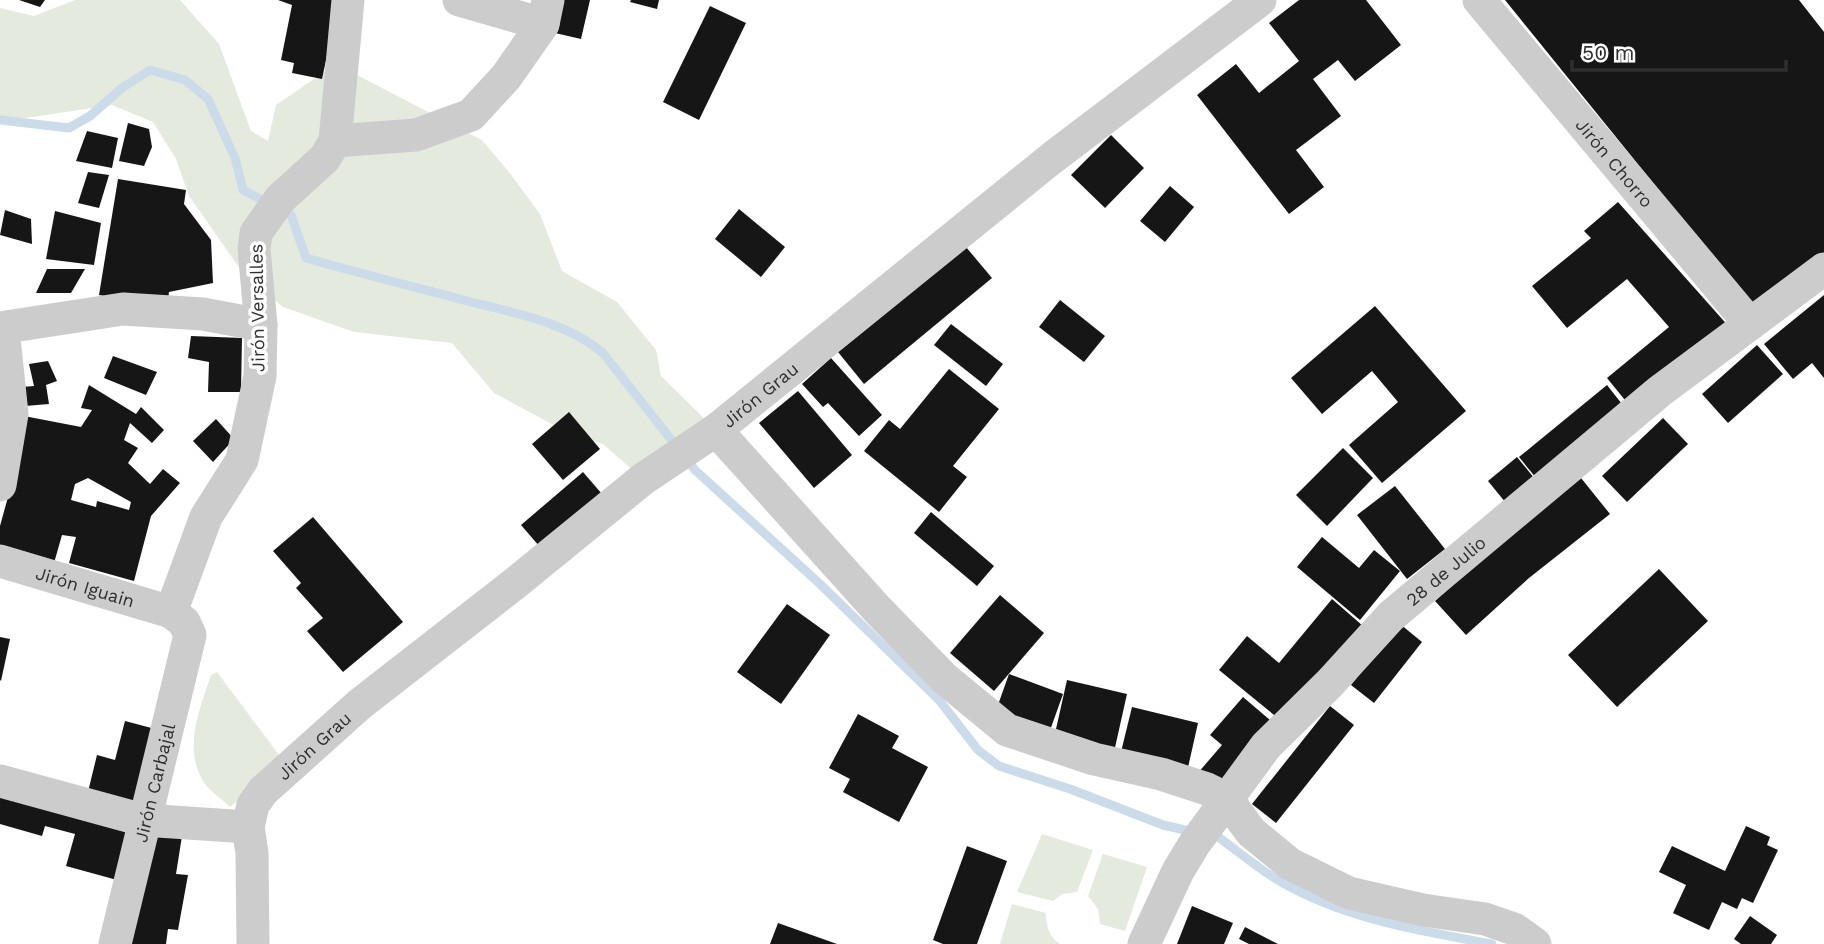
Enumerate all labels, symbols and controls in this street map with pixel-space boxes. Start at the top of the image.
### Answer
scale bar [1572,28,1786,72]
text: 50 m [1582,40,1634,65]
street label: Jirón Chorro [1572,114,1658,211]
street label: Jirón Versalles [245,244,269,372]
street label: Jirón Grau [718,358,802,431]
street label: 28 de Julio [1401,531,1490,610]
street label: Jirón Iguain [33,562,137,611]
street label: Jirón Grau [273,707,355,784]
street label: Jirón Carbajal [130,720,179,844]

